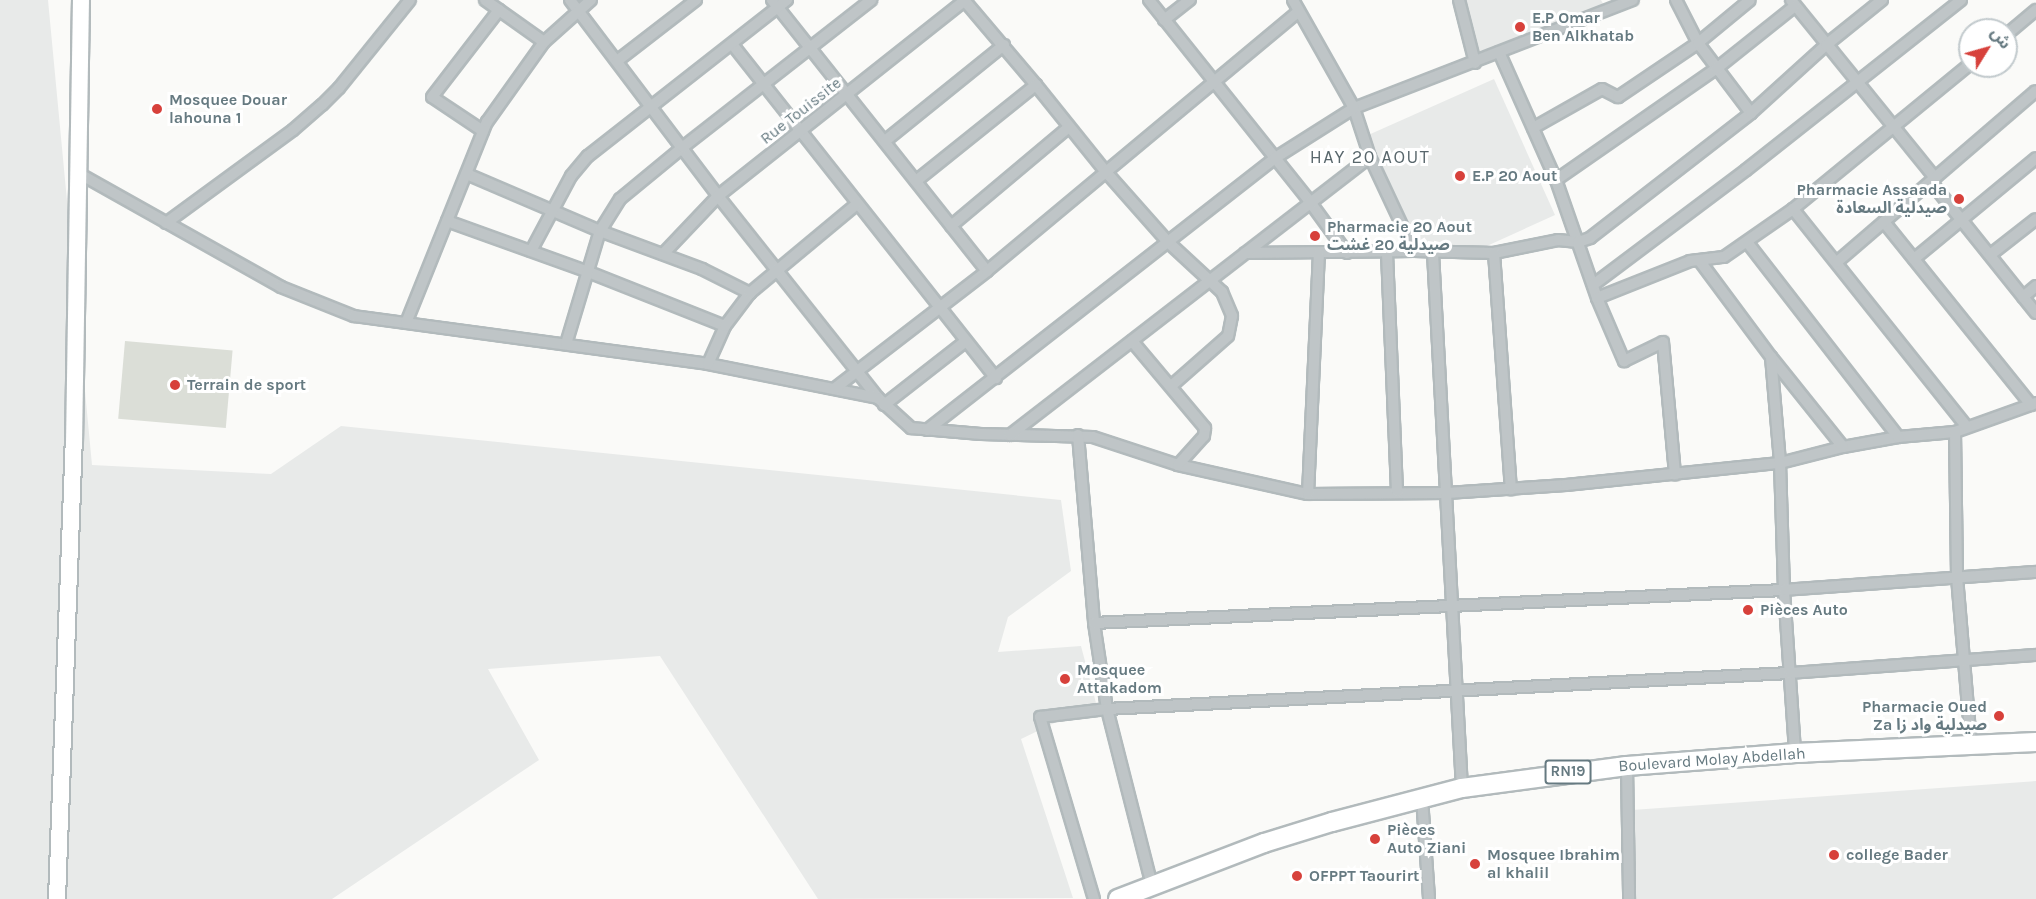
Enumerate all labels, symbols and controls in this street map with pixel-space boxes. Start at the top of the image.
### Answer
place label: E.P Omar Ben Alkhatab [1532,8,1634,46]
north arrow [1958,18,2018,78]
marker: E.P Omar Ben Alkhatab [1513,20,1527,34]
text: ش [1987,24,2015,53]
street label: Rue Touissite [757,73,845,149]
place label: Mosquee Douar lahouna 1 [169,90,287,128]
marker: Mosquee Douar lahouna 1 [150,102,164,116]
district label: HAY 20 AOUT [1310,146,1430,168]
place label: E.P 20 Aout [1472,166,1557,186]
marker: E.P 20 Aout [1453,169,1467,183]
place label: Pharmacie Assaada صيدلية السعادة [1797,180,1947,218]
marker: Pharmacie Assaada صيدلية السعادة [1952,192,1966,206]
place label: Pharmacie 20 Aout صيدلية 20 غشت [1327,217,1472,255]
marker: Pharmacie 20 Aout صيدلية 20 غشت [1308,229,1322,243]
place label: Terrain de sport [187,375,306,395]
marker: Terrain de sport [168,378,182,392]
place label: Pièces Auto [1760,600,1848,620]
marker: Pièces Auto [1741,603,1755,617]
place label: Mosquee Attakadom [1077,660,1162,698]
marker: Mosquee Attakadom [1058,672,1072,686]
place label: Pharmacie Oued Za صيدلية واد زا [1862,697,1987,735]
marker: Pharmacie Oued Za صيدلية واد زا [1992,709,2006,723]
street label: Boulevard Molay Abdellah [1618,744,1806,776]
road number: RN19 [1544,760,1592,784]
place label: Pièces Auto Ziani [1387,820,1466,858]
marker: Pièces Auto Ziani [1368,832,1382,846]
place label: Mosquee Ibrahim al khalil [1487,845,1620,883]
place label: college Bader [1846,845,1948,865]
marker: college Bader [1827,848,1841,862]
marker: Mosquee Ibrahim al khalil [1468,857,1482,871]
place label: OFPPT Taourirt [1309,866,1419,886]
marker: OFPPT Taourirt [1290,869,1304,883]

